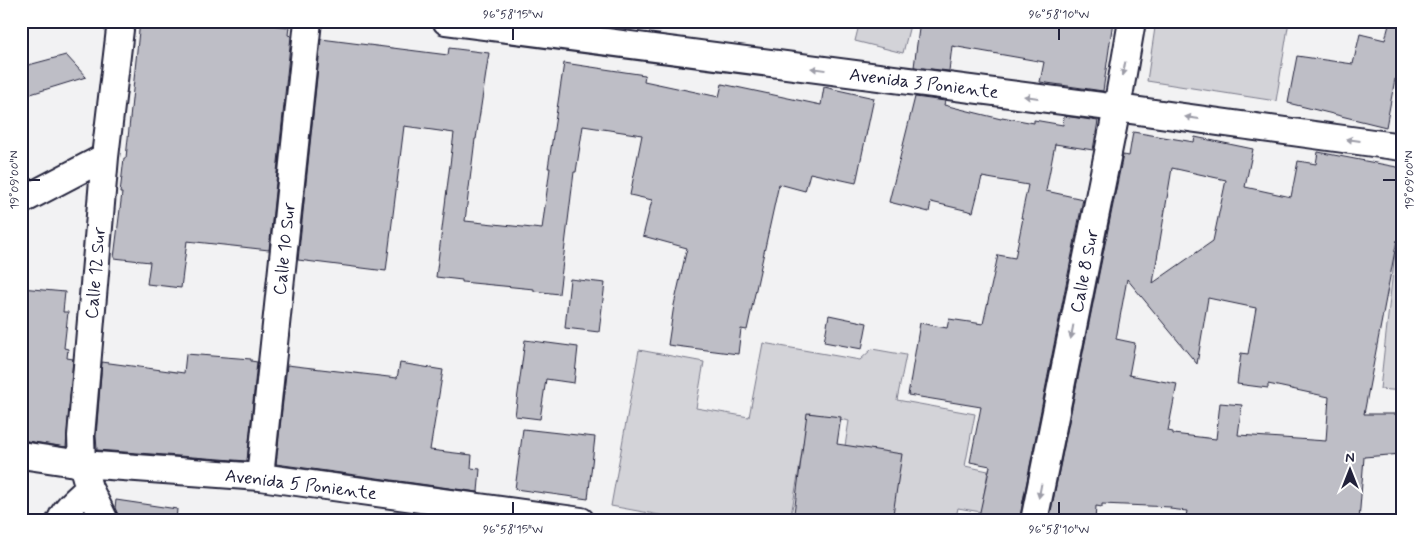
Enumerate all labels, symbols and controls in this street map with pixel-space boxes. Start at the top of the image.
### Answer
text: 96°58'15"W [483,7,543,23]
text: 96°58'10"W [1029,7,1089,23]
one-way arrow [1119,62,1127,78]
street label: Avenida 3 Poniente [848,63,1000,105]
one-way arrow [810,65,826,73]
one-way arrow [1023,92,1039,100]
one-way arrow [1184,114,1200,122]
one-way arrow [1345,136,1361,144]
text: 19°09'00"N [7,151,23,209]
text: 19°09'00"N [1402,151,1418,209]
street label: Calle 10 Sur [268,201,302,297]
street label: Calle 12 Sur [80,226,112,320]
street label: Calle 8 Sur [1065,227,1105,315]
one-way arrow [1068,324,1076,339]
north arrow [1326,444,1376,494]
text: N [1345,449,1355,467]
street label: Avenida 5 Poniente [224,464,378,506]
one-way arrow [1036,484,1044,499]
text: 96°58'15"W [483,522,543,538]
text: 96°58'10"W [1029,522,1089,538]

